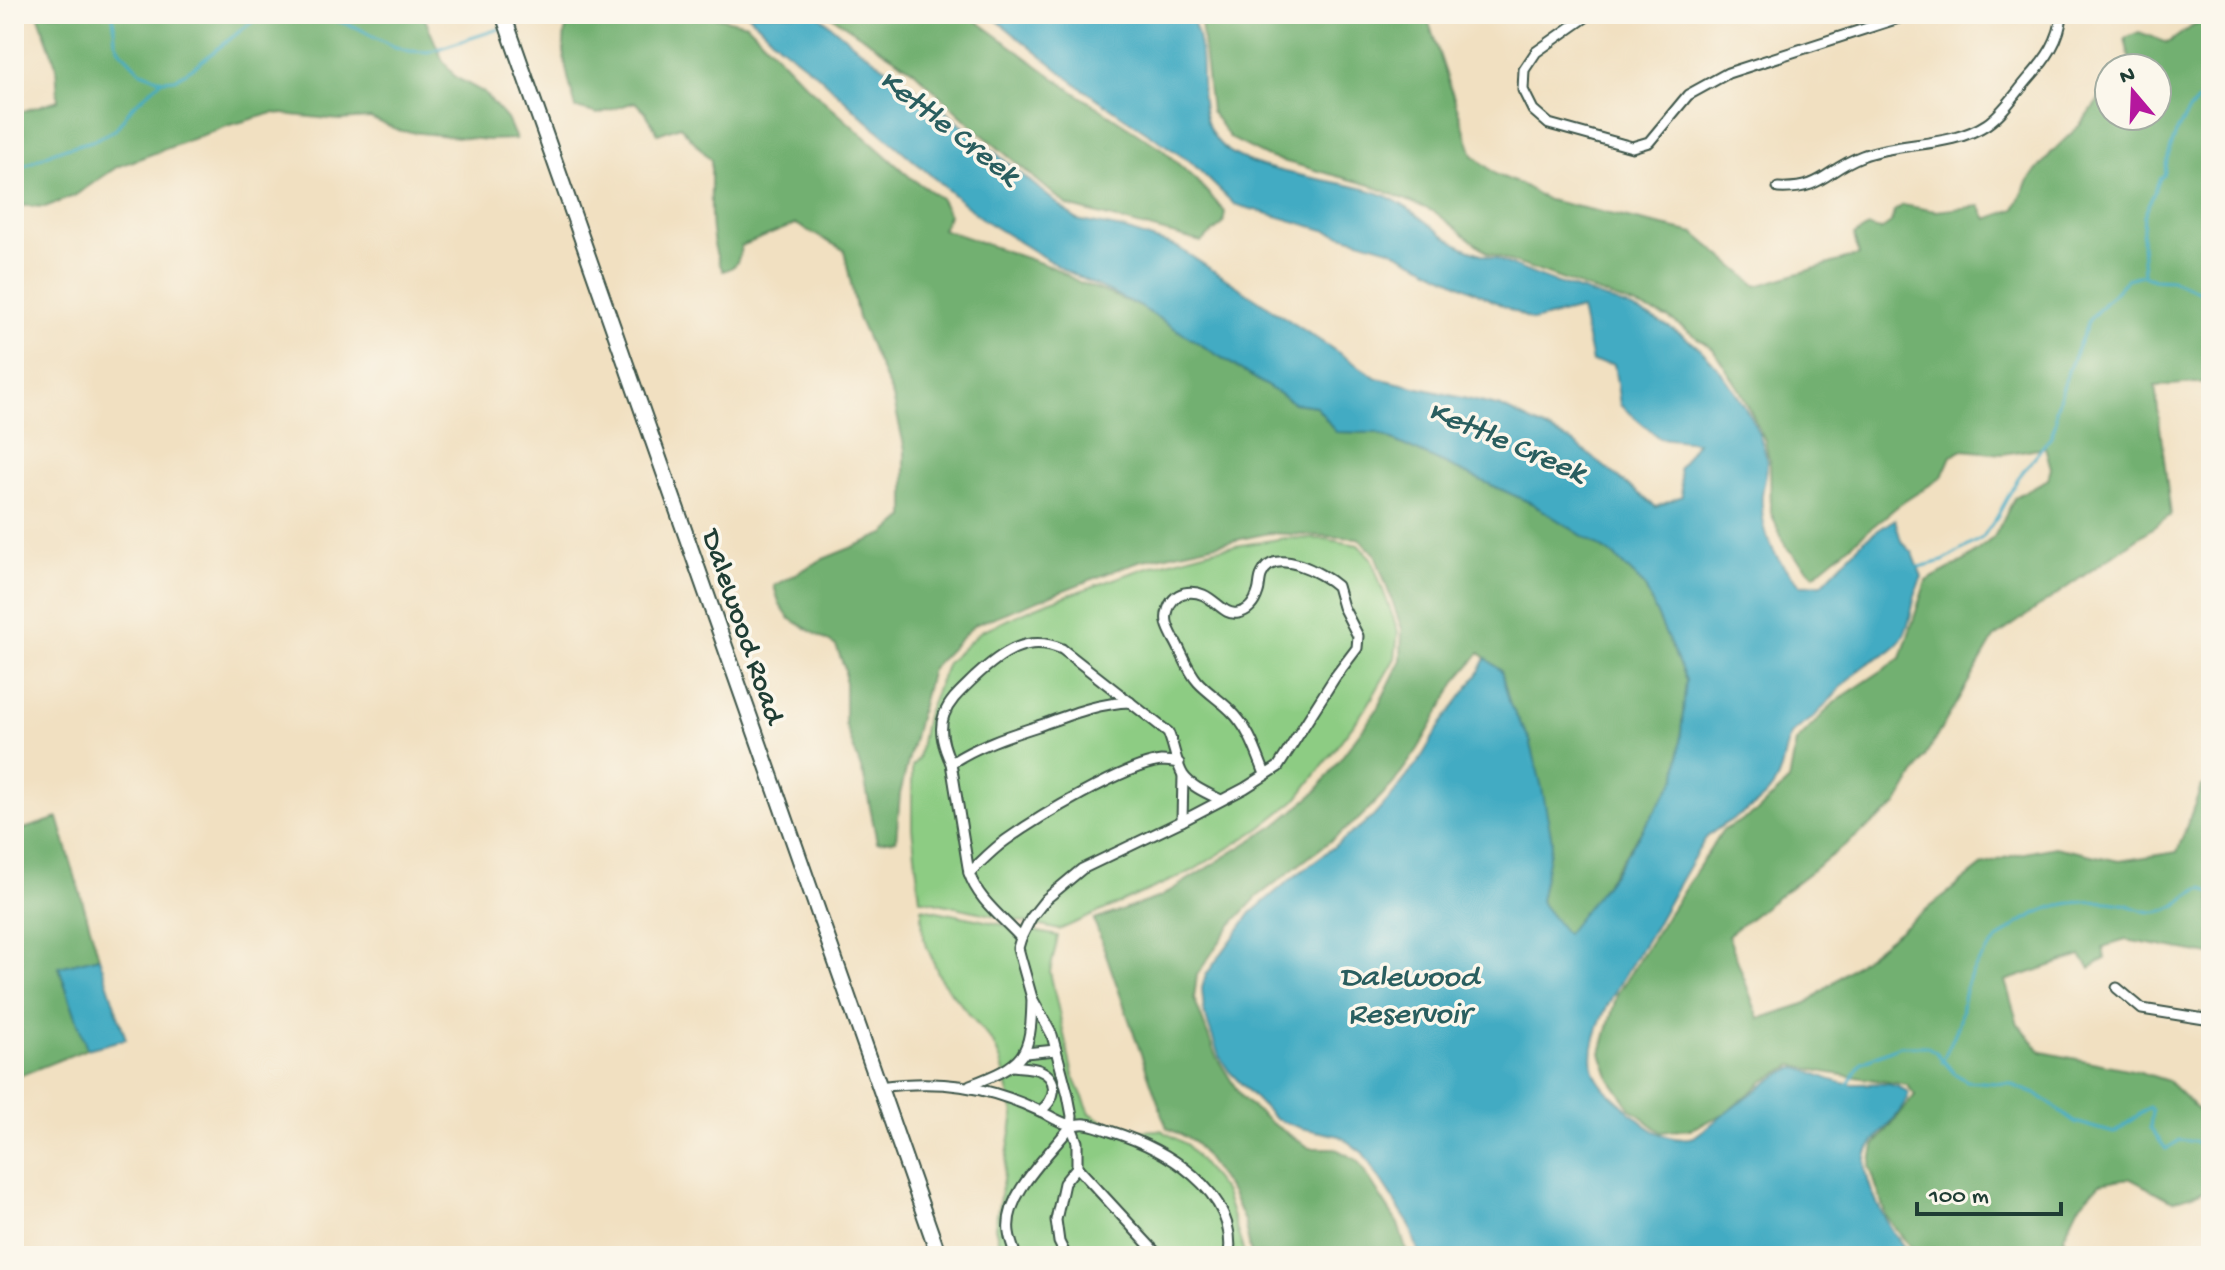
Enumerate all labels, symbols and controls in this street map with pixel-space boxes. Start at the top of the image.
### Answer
north arrow [2093,52,2173,132]
water label: Kettle Creek [870,62,1028,197]
text: N [2117,62,2139,92]
water label: Kettle Creek [1422,393,1593,495]
street label: Dalewood Road [691,524,791,731]
water label: Dalewood Reservoir [1340,960,1482,1035]
scale bar [1917,1166,2061,1216]
text: 100 m [1928,1183,1989,1212]

